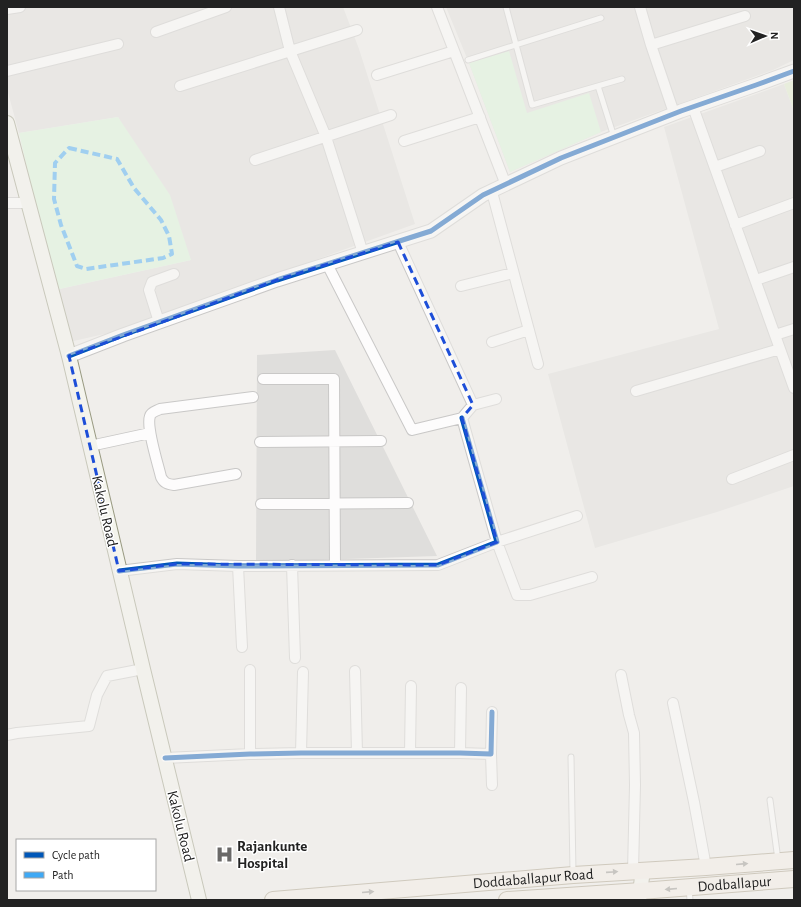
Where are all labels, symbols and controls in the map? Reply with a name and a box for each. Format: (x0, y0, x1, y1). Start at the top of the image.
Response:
north arrow (745, 16, 785, 56)
text: N (769, 32, 780, 40)
street label: Kakolu Road (89, 474, 120, 548)
street label: Kakolu Road (164, 789, 197, 863)
legend (16, 839, 156, 891)
place label: Rajankunte Hospital (237, 839, 307, 871)
hospital icon: Rajankunte Hospital (214, 845, 234, 865)
text: Cycle path (52, 849, 100, 862)
one-way arrow (736, 860, 748, 867)
street label: Doddaballapur Road (472, 867, 594, 891)
text: Path (52, 869, 74, 881)
one-way arrow (606, 869, 618, 876)
street label: Dodballapur (697, 874, 772, 895)
one-way arrow (665, 885, 677, 892)
one-way arrow (362, 889, 374, 895)

